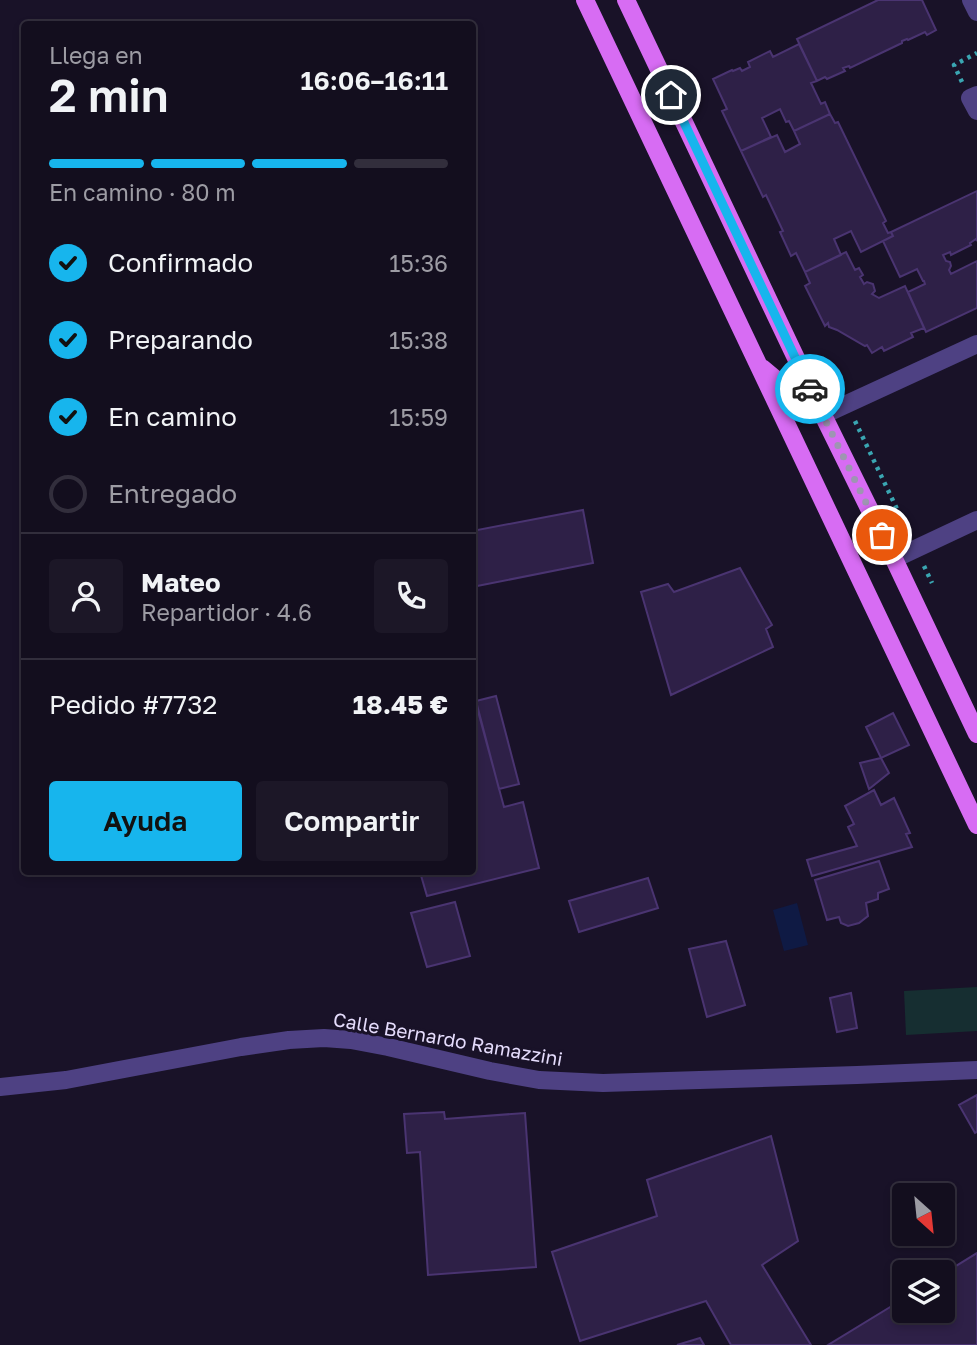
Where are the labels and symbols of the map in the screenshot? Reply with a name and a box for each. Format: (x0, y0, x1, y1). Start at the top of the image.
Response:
pin (641, 65, 701, 125)
courier (775, 354, 845, 424)
pin (852, 505, 912, 565)
street label: Calle Bernardo Ramazzini (332, 1007, 565, 1070)
north arrow (892, 1183, 956, 1246)

